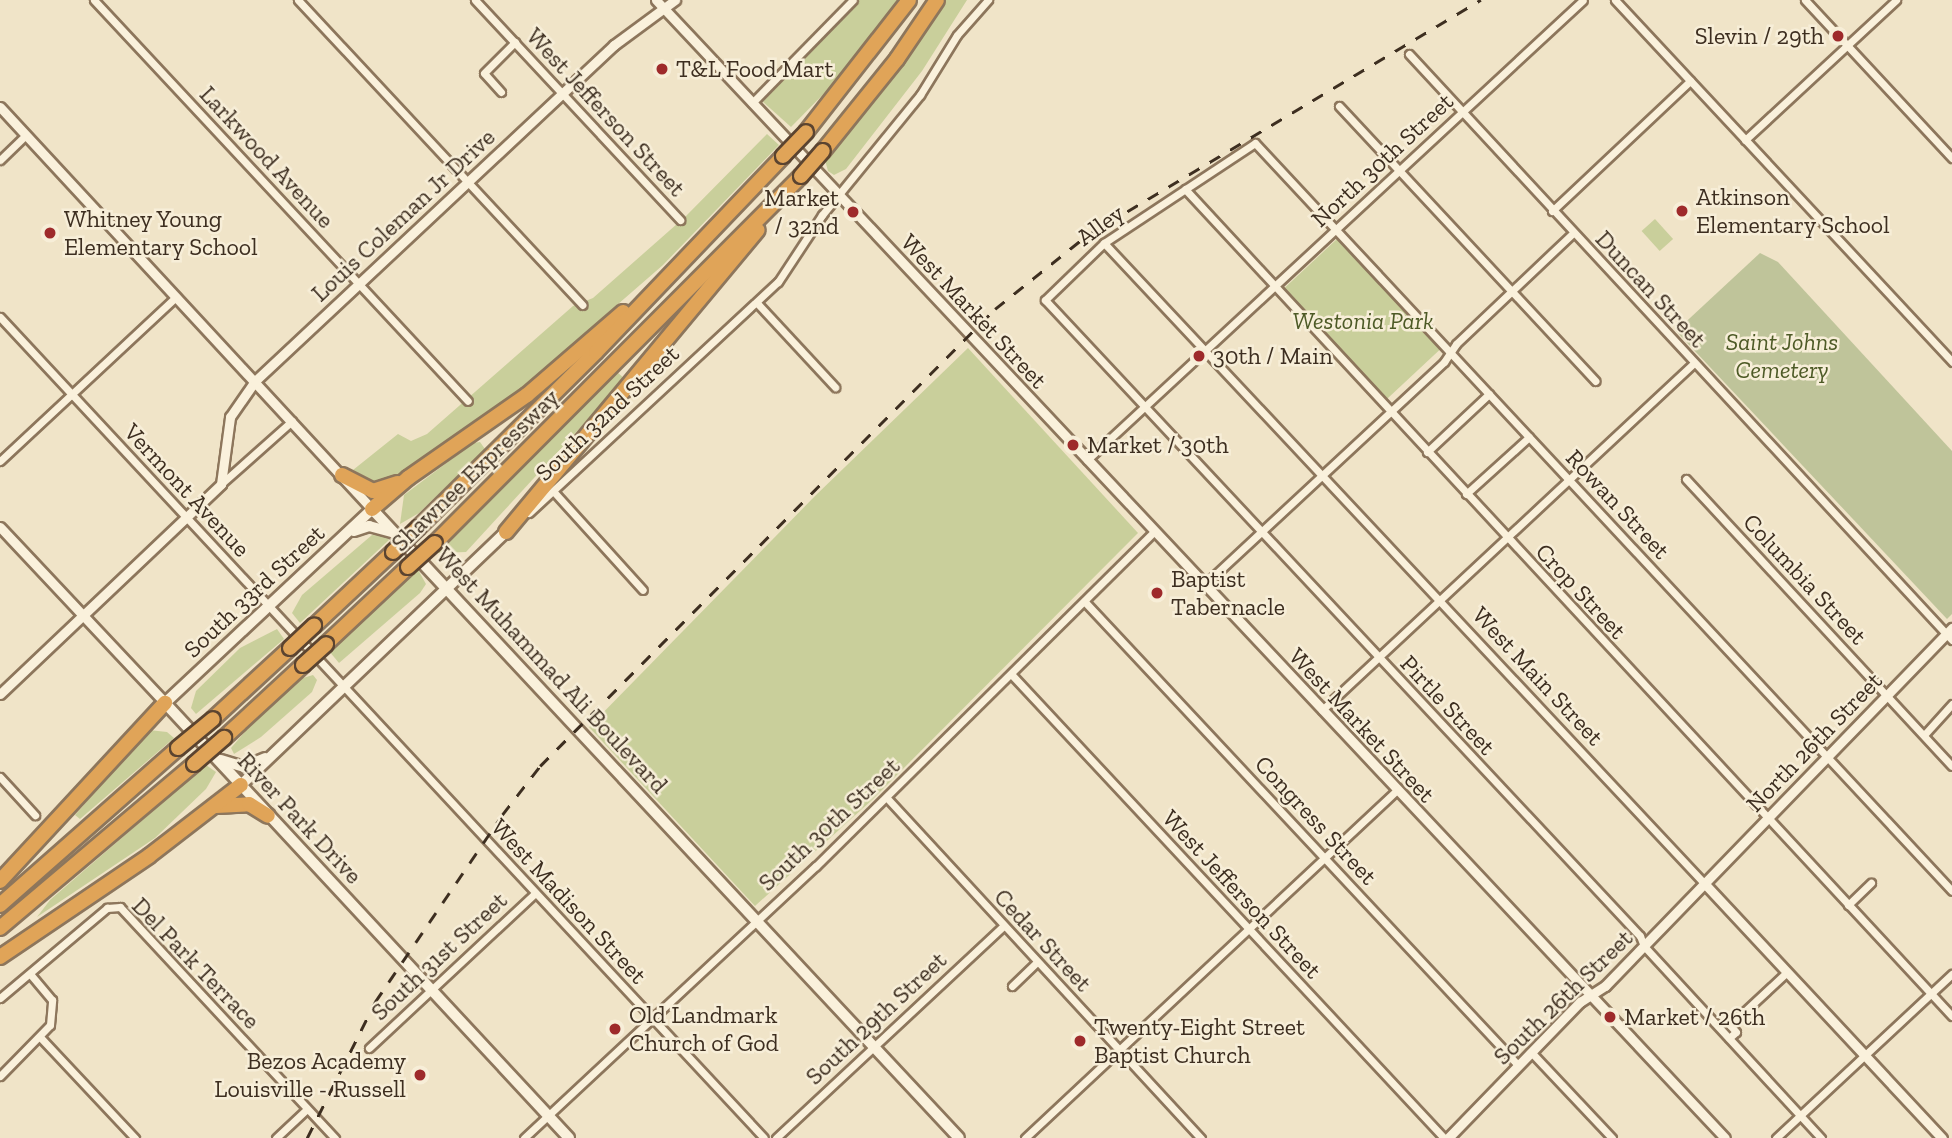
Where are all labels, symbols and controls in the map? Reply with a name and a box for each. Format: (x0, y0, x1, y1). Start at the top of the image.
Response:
street label: West Jefferson Street (520, 22, 692, 202)
place label: Slevin / 29th (1695, 22, 1824, 50)
marker: Slevin / 29th (1830, 28, 1846, 44)
place label: T&L Food Mart (676, 55, 834, 83)
marker: T&L Food Mart (654, 61, 670, 77)
street label: Larkwood Avenue (194, 80, 340, 234)
street label: North 30th Street (1305, 87, 1459, 233)
street label: Louis Coleman Jr Drive (305, 122, 501, 308)
place label: Atkinson Elementary School (1696, 183, 1890, 239)
place label: Market / 32nd (764, 184, 839, 240)
street label: Alley (1071, 198, 1129, 252)
marker: Atkinson Elementary School (1674, 203, 1690, 219)
marker: Market / 32nd (845, 204, 861, 220)
place label: Whitney Young Elementary School (64, 205, 258, 261)
marker: Whitney Young Elementary School (42, 225, 58, 241)
street label: Duncan Street (1590, 225, 1712, 353)
street label: West Market Street (895, 228, 1053, 394)
park label: Westonia Park (1292, 307, 1434, 335)
park label: Saint Johns Cemetery (1725, 328, 1839, 384)
street label: South 32nd Street (529, 339, 685, 487)
place label: 30th / Main (1213, 342, 1333, 370)
marker: 30th / Main (1191, 348, 1207, 364)
street label: Shawnee Expressway (385, 383, 565, 557)
street label: Vermont Avenue (118, 417, 256, 563)
place label: Market / 30th (1087, 431, 1229, 459)
marker: Market / 30th (1065, 437, 1081, 453)
street label: Rowan Street (1560, 443, 1676, 565)
street label: Columbia Street (1737, 508, 1873, 650)
street label: South 33rd Street (178, 518, 330, 664)
street label: Crop Street (1530, 537, 1632, 645)
street label: West Muhammad Ali Boulevard (430, 541, 674, 799)
place label: Baptist Tabernacle (1171, 565, 1285, 621)
marker: Baptist Tabernacle (1149, 585, 1165, 601)
street label: West Main Street (1466, 601, 1610, 751)
street label: West Market Street (1283, 642, 1441, 808)
street label: Pirtle Street (1395, 649, 1501, 761)
street label: North 26th Street (1740, 666, 1888, 818)
street label: River Park Drive (232, 746, 368, 890)
street label: Congress Street (1249, 750, 1383, 890)
street label: South 30th Street (752, 751, 906, 897)
street label: West Jefferson Street (1156, 804, 1328, 984)
street label: West Madison Street (485, 813, 653, 989)
street label: Cedar Street (988, 883, 1098, 997)
street label: South 31st Street (365, 886, 513, 1026)
street label: Del Park Terrace (126, 891, 266, 1035)
street label: South 26th Street (1487, 923, 1639, 1071)
street label: South 29th Street (799, 945, 953, 1091)
place label: Old Landmark Church of God (629, 1001, 779, 1057)
place label: Market / 26th (1624, 1003, 1765, 1031)
marker: Market / 26th (1602, 1009, 1618, 1025)
place label: Twenty-Eight Street Baptist Church (1094, 1013, 1305, 1069)
marker: Old Landmark Church of God (607, 1021, 623, 1037)
marker: Twenty-Eight Street Baptist Church (1072, 1033, 1088, 1049)
place label: Bezos Academy Louisville - Russell (214, 1047, 406, 1103)
marker: Bezos Academy Louisville - Russell (412, 1067, 428, 1083)

